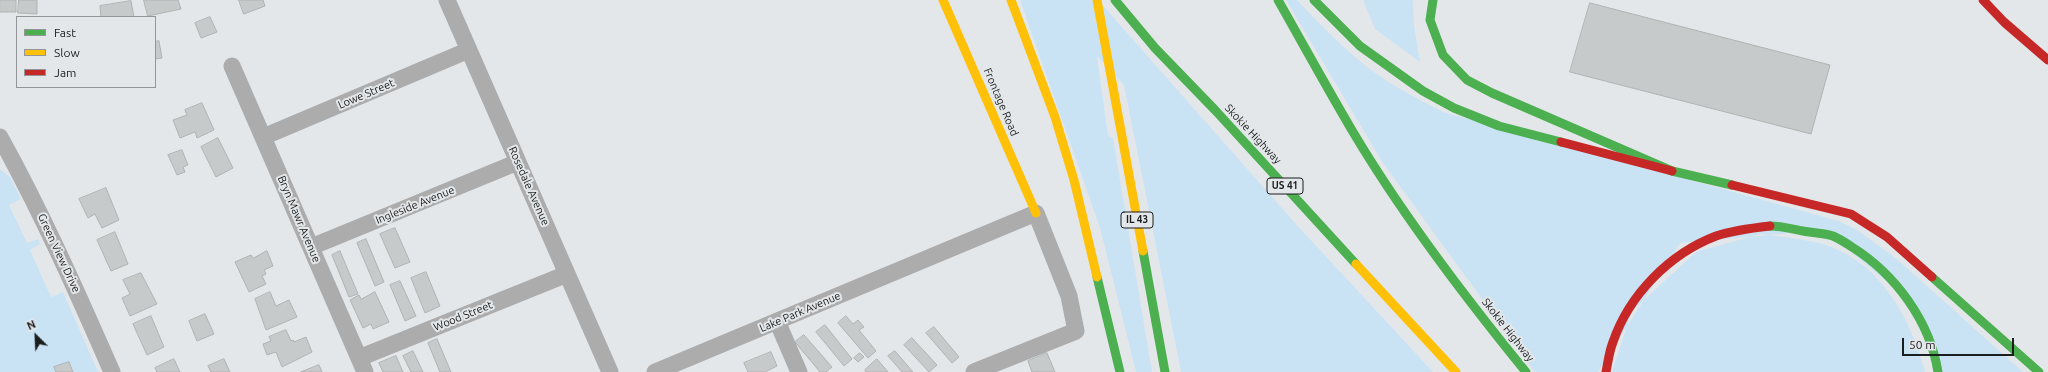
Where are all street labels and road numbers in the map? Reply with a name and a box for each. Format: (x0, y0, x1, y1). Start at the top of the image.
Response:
street label: Frontage Road (981, 66, 1021, 138)
street label: Lowe Street (336, 76, 396, 112)
street label: Skokie Highway (1222, 101, 1284, 167)
street label: Rosedale Avenue (506, 145, 552, 227)
street label: Bryn Mawr Avenue (275, 174, 323, 264)
road number: US 41 (1267, 178, 1303, 194)
street label: Ingleside Avenue (374, 183, 456, 227)
street label: Green View Drive (35, 211, 83, 295)
road number: IL 43 (1121, 212, 1153, 228)
street label: Lake Park Avenue (758, 289, 842, 335)
street label: Skokie Highway (1479, 296, 1537, 364)
street label: Wood Street (432, 298, 494, 334)

